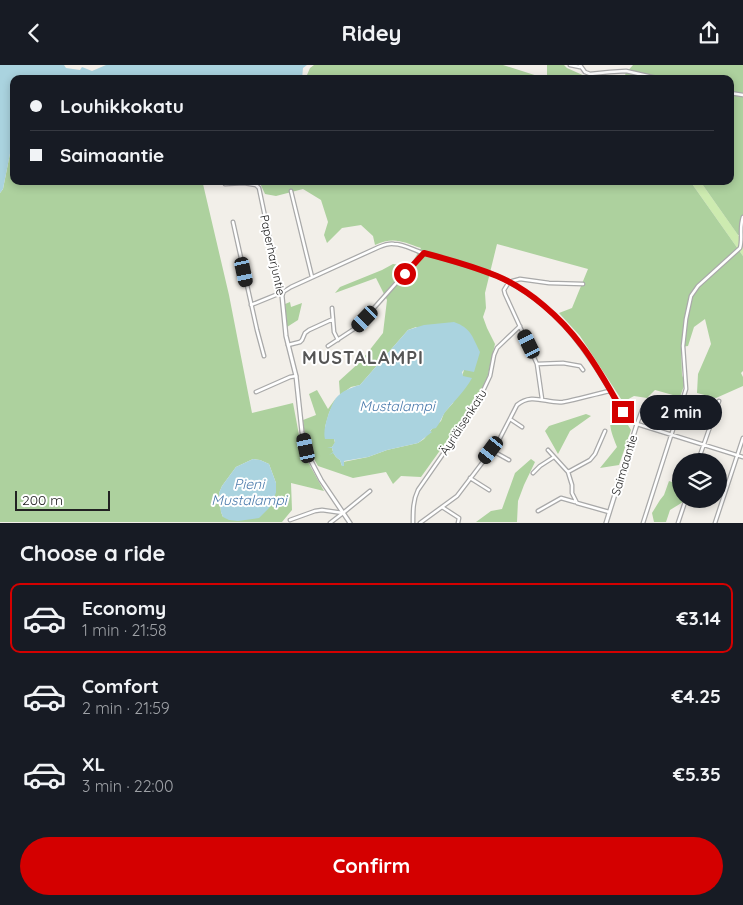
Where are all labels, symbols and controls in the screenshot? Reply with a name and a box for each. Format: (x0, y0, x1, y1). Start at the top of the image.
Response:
icon: back (20, 19, 48, 47)
text: Ridey (342, 19, 401, 47)
icon: share (695, 19, 723, 47)
text: Louhikkokatu (60, 94, 184, 118)
text: Saimaantie (60, 143, 164, 167)
street label: Paperharjuntie (257, 213, 289, 297)
car (233, 256, 254, 288)
route start (394, 263, 416, 285)
car (349, 303, 380, 335)
car (515, 327, 542, 361)
district label: MUSTALAMPI (302, 346, 424, 369)
street label: Äyriäisenkatu (436, 386, 490, 458)
callout: 2 min (640, 395, 723, 429)
water label: Mustalampi (359, 397, 437, 415)
route end (612, 401, 634, 423)
text: 2 min (660, 402, 702, 422)
car (295, 432, 316, 464)
street label: Saimaantie (608, 433, 640, 497)
car (475, 434, 506, 466)
map controls (672, 453, 727, 508)
button: layers (672, 453, 727, 508)
water label: Pieni Mustalampi (211, 475, 289, 509)
scale bar (15, 487, 110, 511)
text: 200 m (22, 491, 63, 509)
text: Choose a ride (20, 539, 165, 567)
icon: car (22, 596, 67, 641)
text: Economy (82, 596, 166, 620)
text: €3.14 (677, 606, 721, 630)
text: 1 min · 21:58 (82, 620, 167, 640)
icon: car (22, 674, 67, 719)
text: Comfort (82, 674, 159, 698)
text: €4.25 (671, 684, 721, 708)
text: 2 min · 21:59 (82, 698, 170, 718)
icon: car (22, 752, 67, 797)
text: XL (82, 752, 105, 776)
text: €5.35 (673, 762, 721, 786)
text: 3 min · 22:00 (82, 776, 174, 796)
button: Confirm (20, 837, 723, 895)

